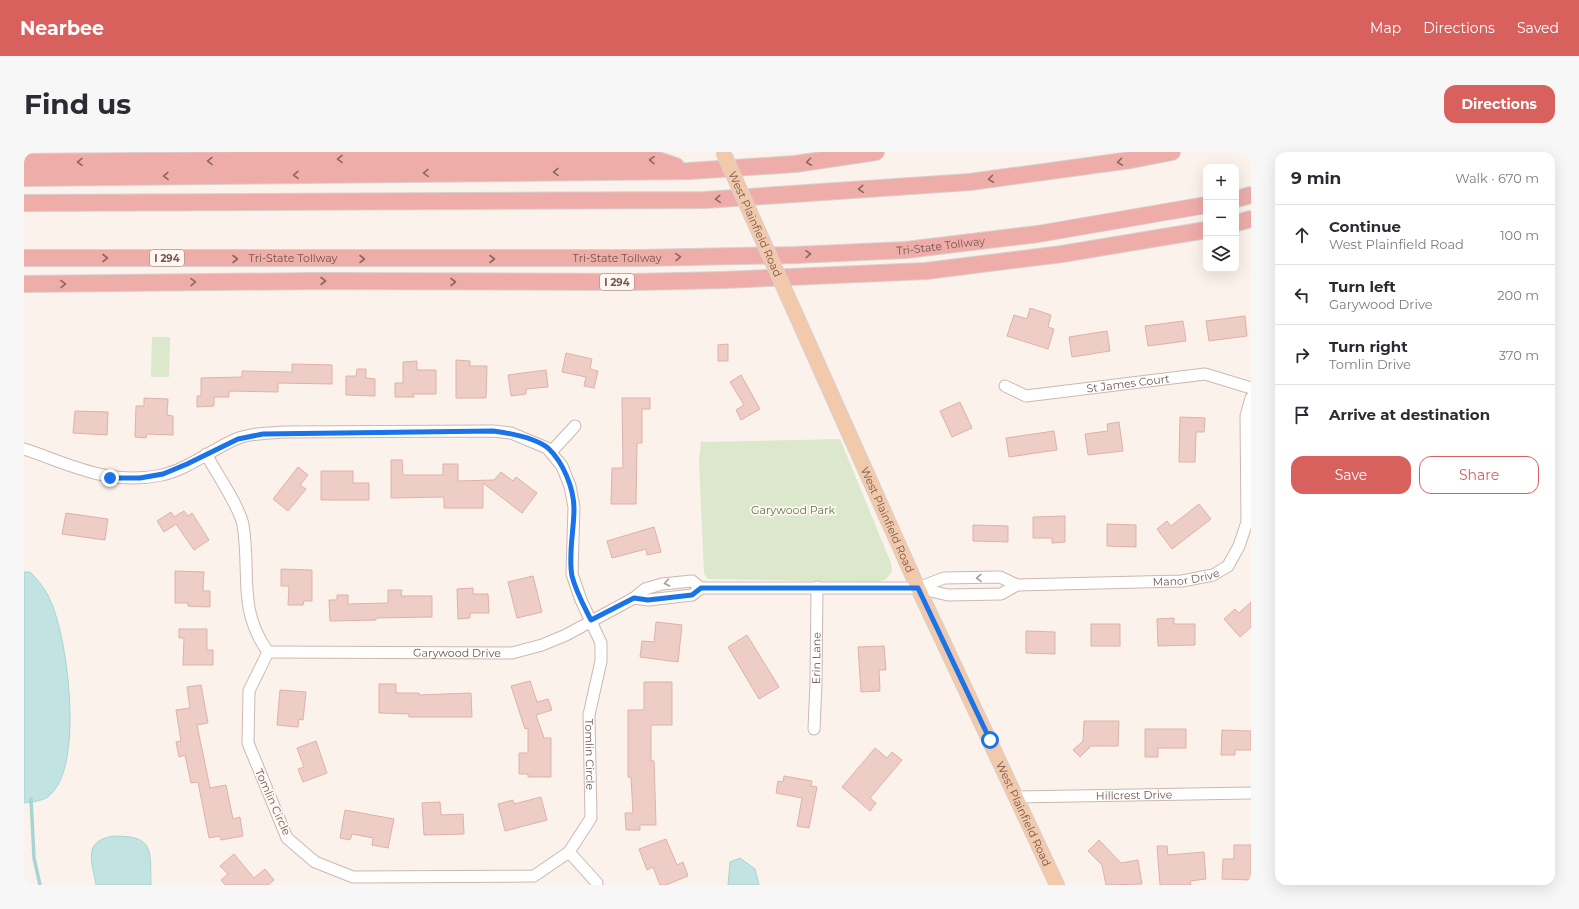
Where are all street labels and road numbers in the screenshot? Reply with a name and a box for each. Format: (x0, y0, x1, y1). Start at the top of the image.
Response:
street label: West Plainfield Road (726, 169, 785, 279)
street label: Tri-State Tollway (896, 233, 986, 257)
road number: I 294 (150, 250, 184, 266)
street label: Tri-State Tollway (248, 251, 338, 265)
street label: Tri-State Tollway (572, 251, 662, 265)
road number: I 294 (600, 274, 634, 290)
street label: St James Court (1086, 371, 1171, 396)
street label: West Plainfield Road (858, 465, 917, 575)
street label: Manor Drive (1152, 565, 1222, 589)
street label: Erin Lane (809, 632, 824, 684)
street label: Garywood Drive (413, 646, 501, 660)
street label: Tomlin Circle (582, 719, 597, 791)
street label: West Plainfield Road (993, 759, 1054, 868)
street label: Tomlin Circle (252, 767, 294, 838)
street label: Hillcrest Drive (1096, 787, 1173, 803)

